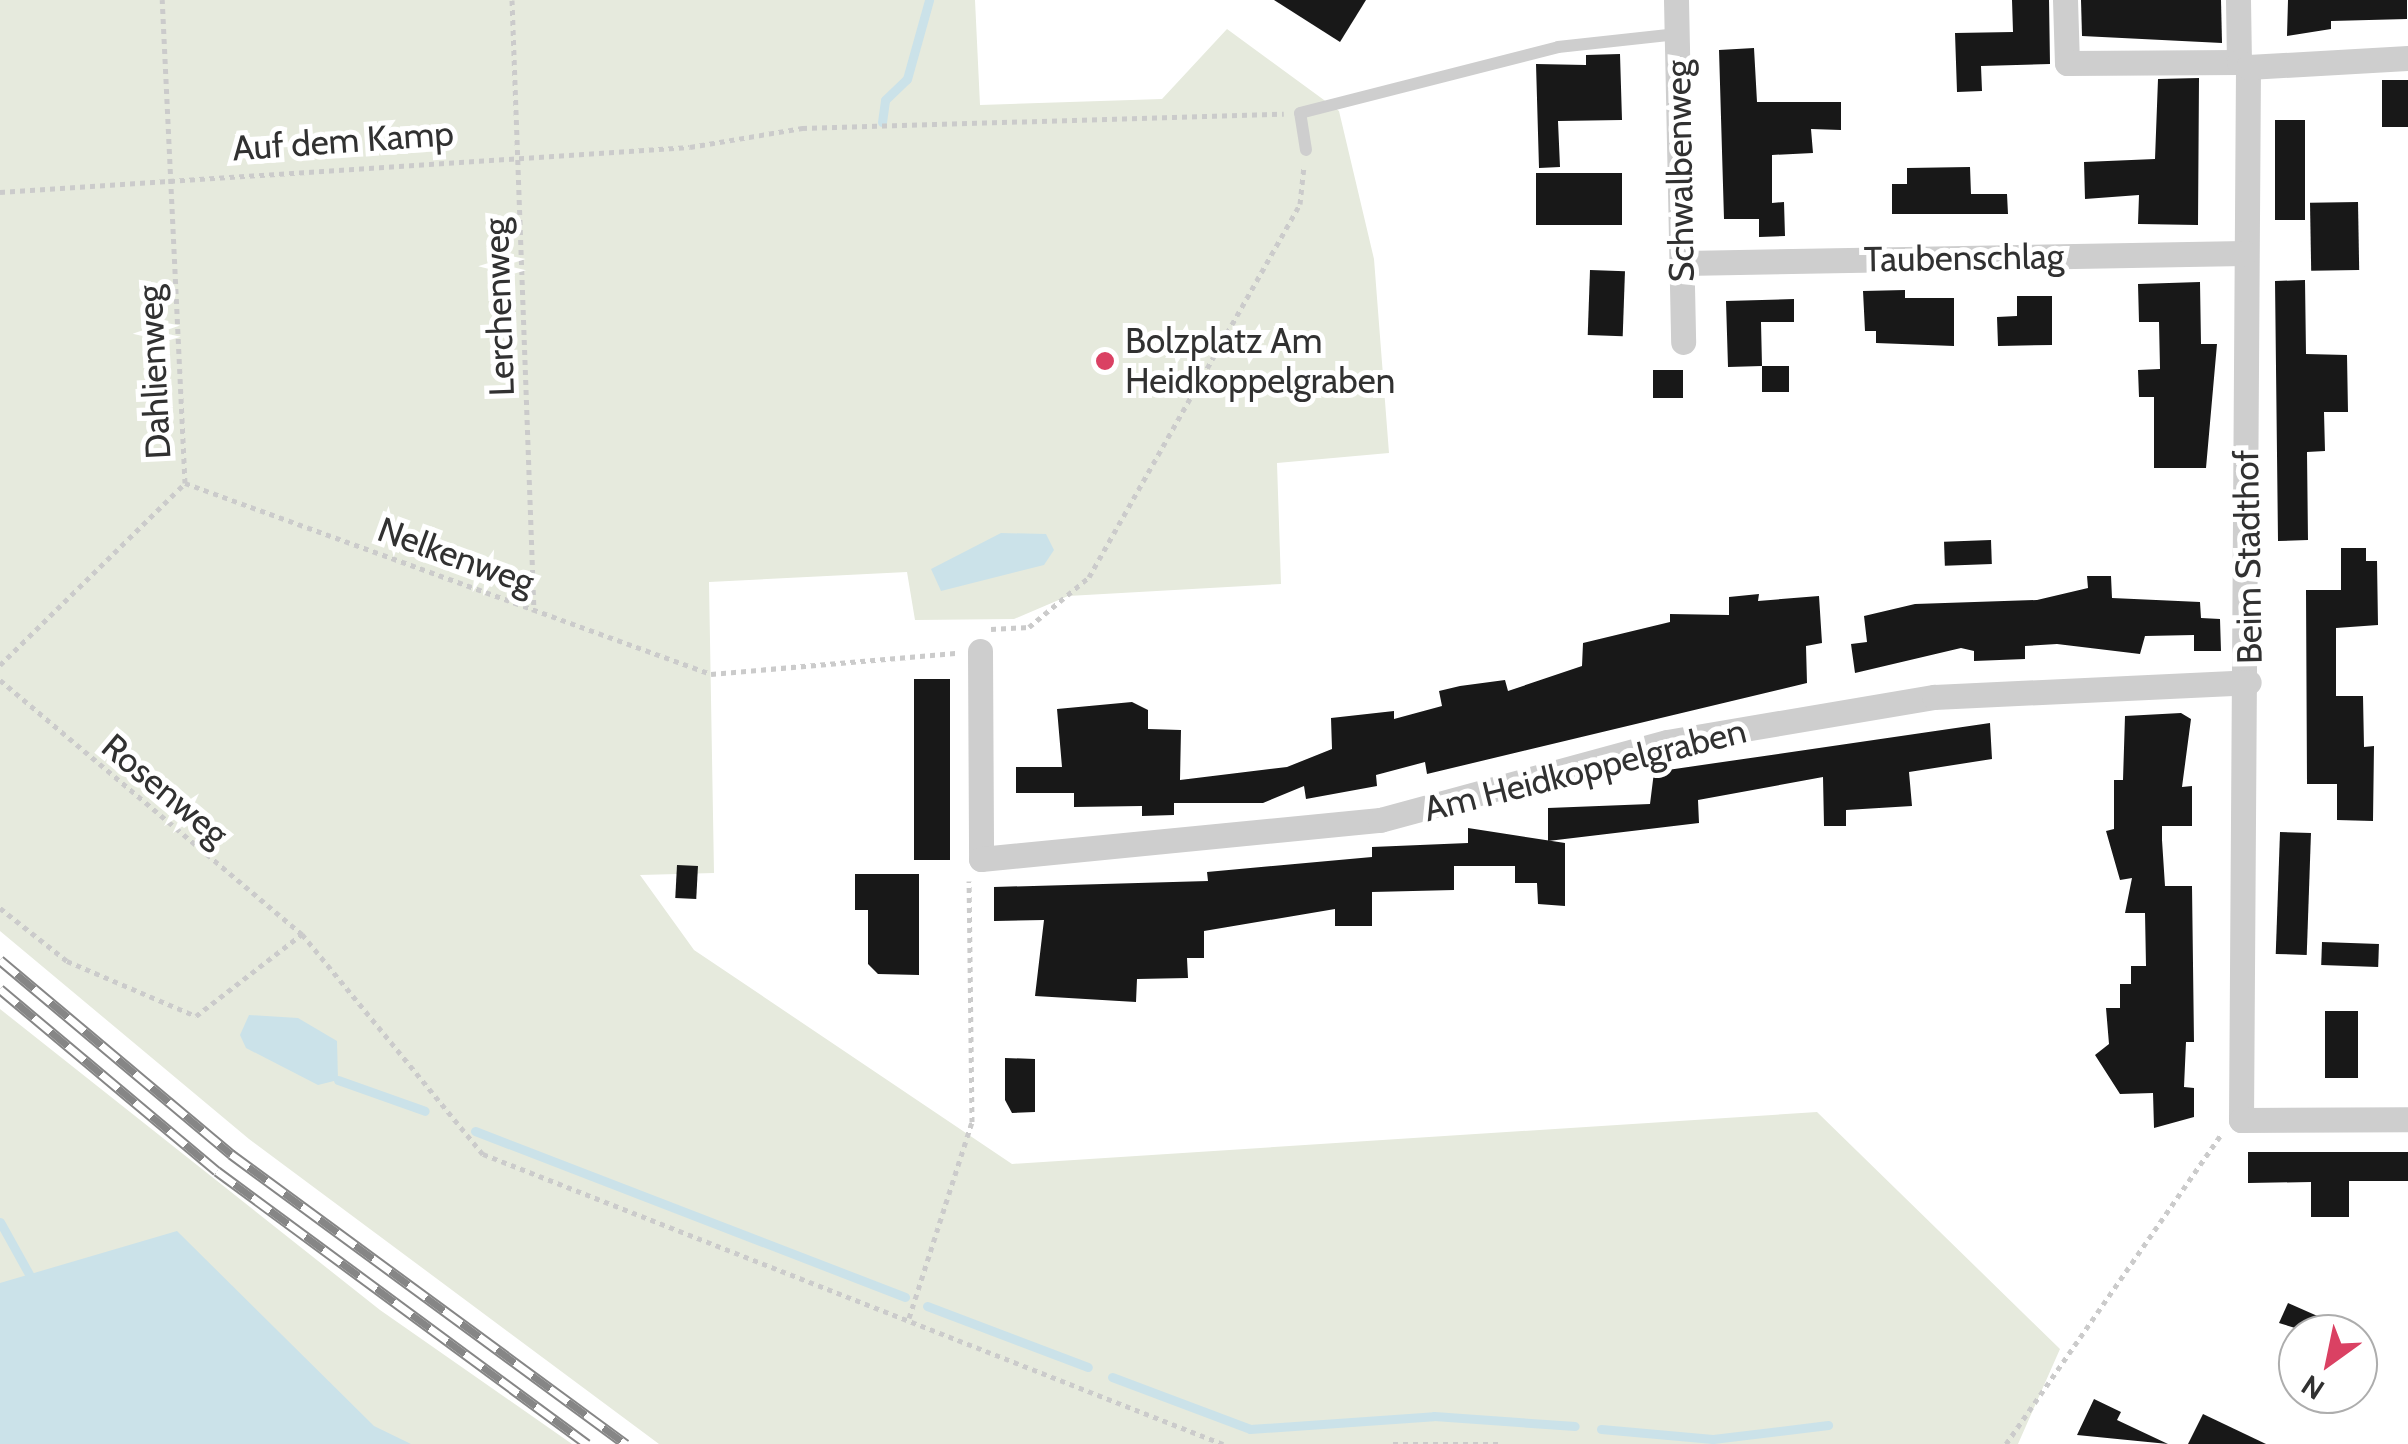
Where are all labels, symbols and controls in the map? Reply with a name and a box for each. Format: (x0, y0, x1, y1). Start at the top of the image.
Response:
street label: Schwalbenweg (1657, 59, 1703, 283)
street label: Auf dem Kamp (231, 112, 455, 170)
street label: Lerchenweg (475, 217, 523, 397)
street label: Taubenschlag (1863, 235, 2065, 281)
street label: Dahlienweg (128, 284, 180, 460)
place label: Bolzplatz Am Heidkoppelgraben (1125, 320, 1395, 402)
marker: Bolzplatz Am Heidkoppelgraben (1094, 350, 1116, 372)
street label: Beim Stadthof (2225, 450, 2271, 664)
street label: Nelkenweg (372, 508, 540, 604)
street label: Am Heidkoppelgraben (1420, 710, 1750, 830)
street label: Rosenweg (93, 725, 237, 855)
north arrow (2278, 1314, 2378, 1414)
text: N (2295, 1368, 2330, 1407)

